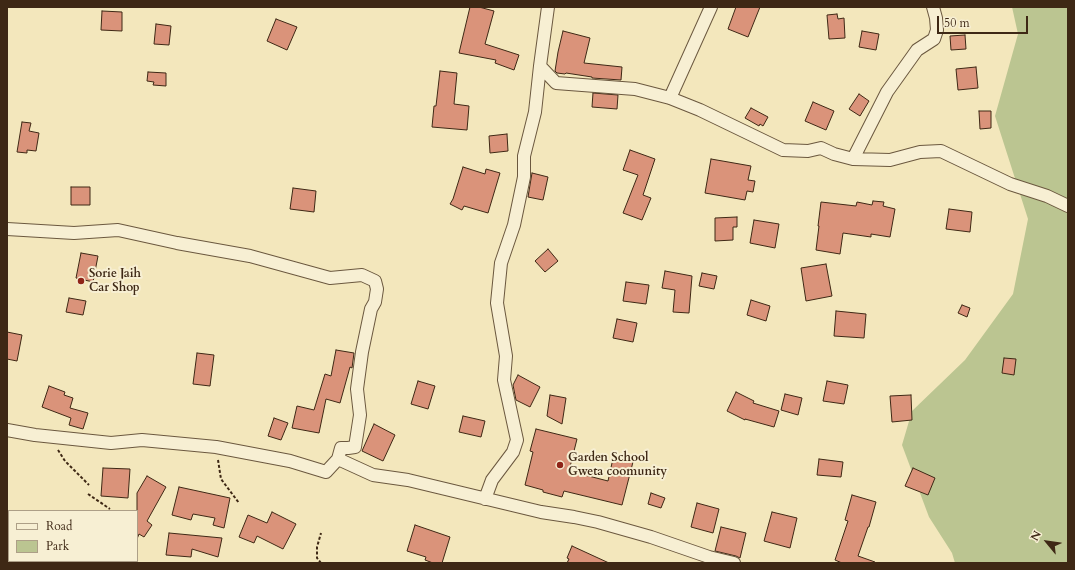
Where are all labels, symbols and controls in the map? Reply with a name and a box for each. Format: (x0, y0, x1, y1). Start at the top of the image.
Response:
scale bar (939, 8, 1030, 34)
text: 50 m (944, 15, 970, 31)
place label: Sorie Jaih Car Shop (89, 267, 141, 295)
marker: Sorie Jaih Car Shop (76, 276, 86, 286)
place label: Garden School Gweta coomunity (568, 451, 667, 479)
marker: Garden School Gweta coomunity (555, 460, 565, 470)
legend (8, 510, 138, 562)
text: Road (46, 518, 72, 534)
north arrow (1027, 522, 1067, 562)
text: N (1027, 528, 1045, 544)
text: Park (46, 538, 69, 554)

